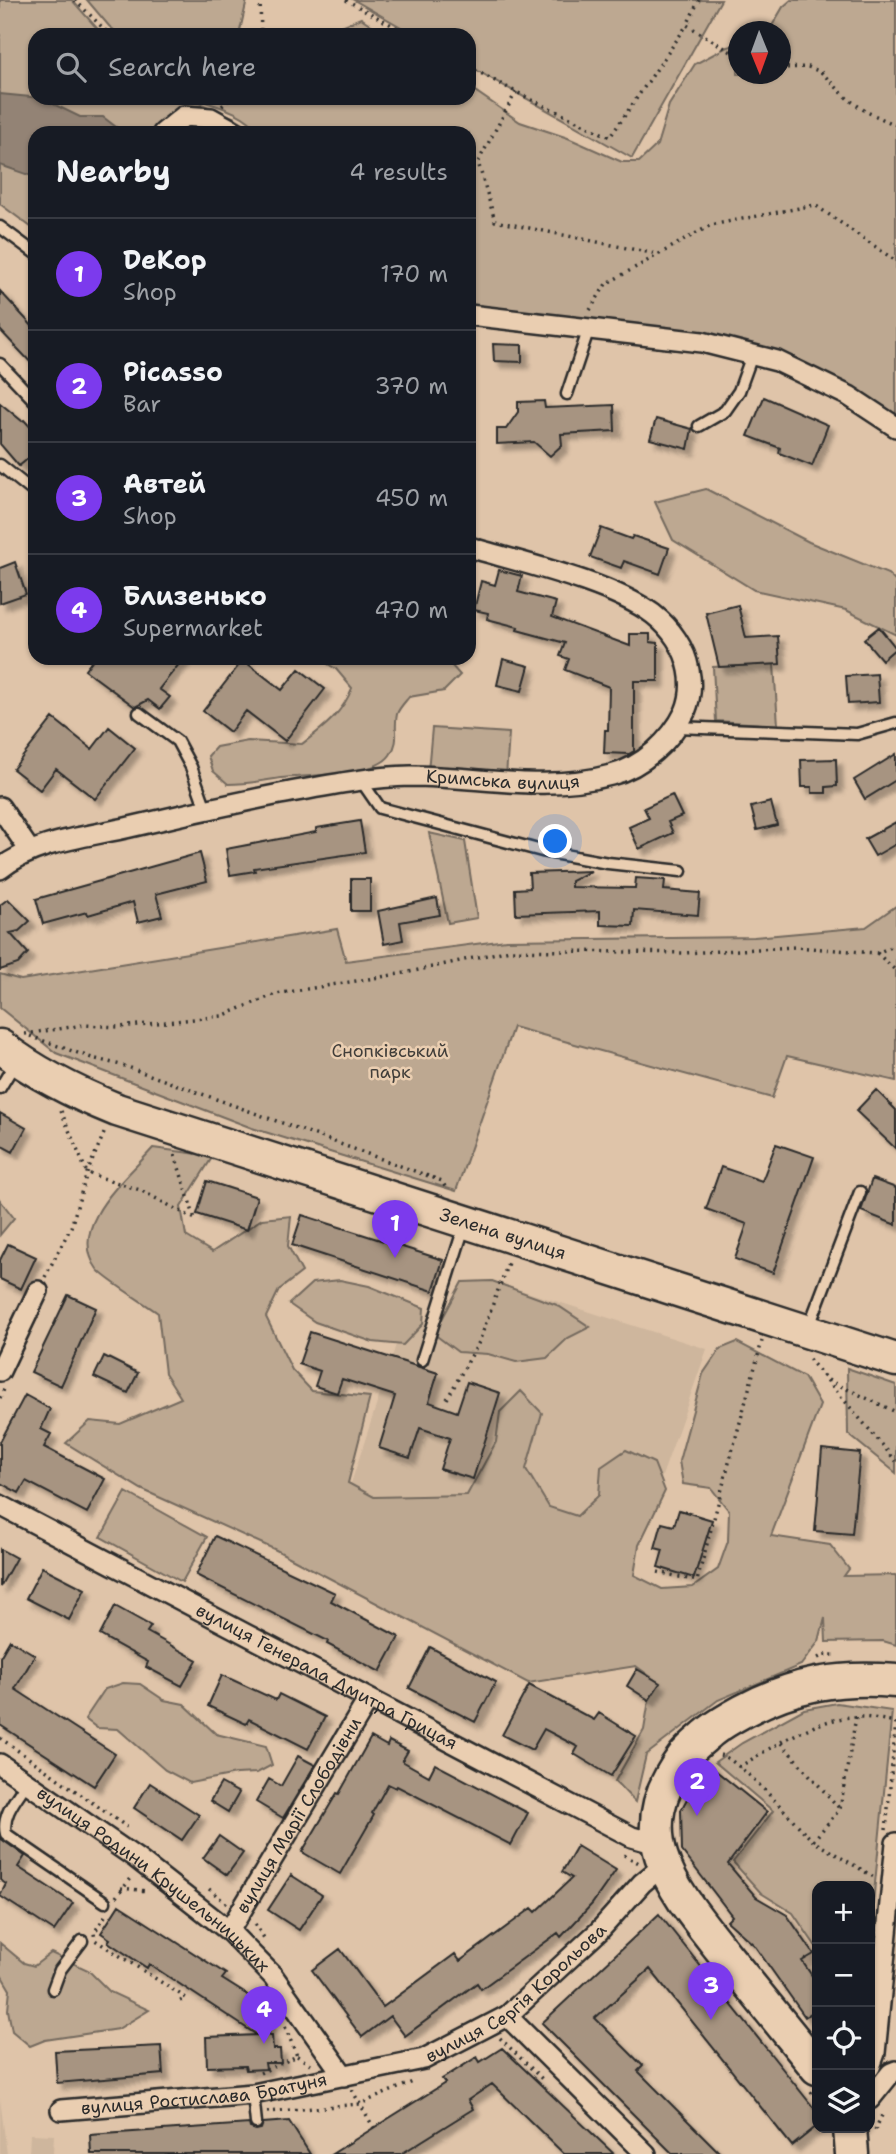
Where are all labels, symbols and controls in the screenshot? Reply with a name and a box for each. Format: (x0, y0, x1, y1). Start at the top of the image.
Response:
north arrow (728, 21, 791, 84)
search box (28, 28, 476, 105)
icon: search (52, 48, 90, 86)
text: Search here (108, 49, 257, 84)
text: Nearby (56, 151, 171, 192)
text: 4 results (349, 157, 448, 187)
text: DeKop (123, 242, 206, 277)
text: 1 (74, 259, 84, 289)
text: 170 m (380, 259, 448, 289)
text: Shop (123, 277, 177, 307)
text: Picasso (123, 354, 223, 389)
text: 2 (71, 371, 87, 401)
text: 370 m (375, 371, 448, 401)
text: Bar (123, 389, 161, 419)
text: Автей (123, 466, 206, 501)
text: 3 (71, 483, 87, 513)
text: 450 m (375, 483, 448, 513)
text: Shop (123, 501, 177, 531)
text: Близенько (123, 578, 267, 613)
text: 4 (71, 595, 87, 625)
text: 470 m (374, 595, 448, 625)
text: Supermarket (123, 613, 263, 643)
street label: Кримська вулиця (426, 764, 581, 795)
your location (538, 824, 572, 858)
park label: Снопківський парк (331, 1039, 449, 1084)
pin: 1 (372, 1200, 418, 1258)
street label: Зелена вулиця (437, 1202, 569, 1265)
street label: вулиця Генерала Дмитра Грицая (192, 1598, 462, 1755)
street label: вулиця Марії Слободівни (230, 1712, 367, 1918)
pin: 2 (674, 1758, 720, 1816)
street label: вулиця Родини Крушельницьких (32, 1781, 275, 1977)
map controls (812, 1881, 875, 2133)
button: + (812, 1881, 875, 1944)
street label: вулиця Сергія Корольова (421, 1919, 612, 2068)
button: − (812, 1944, 875, 2007)
pin: 3 (688, 1962, 734, 2020)
pin: 4 (241, 1986, 287, 2044)
button: locate (812, 2007, 875, 2070)
street label: вулиця Ростислава Братуня (80, 2067, 329, 2120)
button: layers (812, 2070, 875, 2133)

